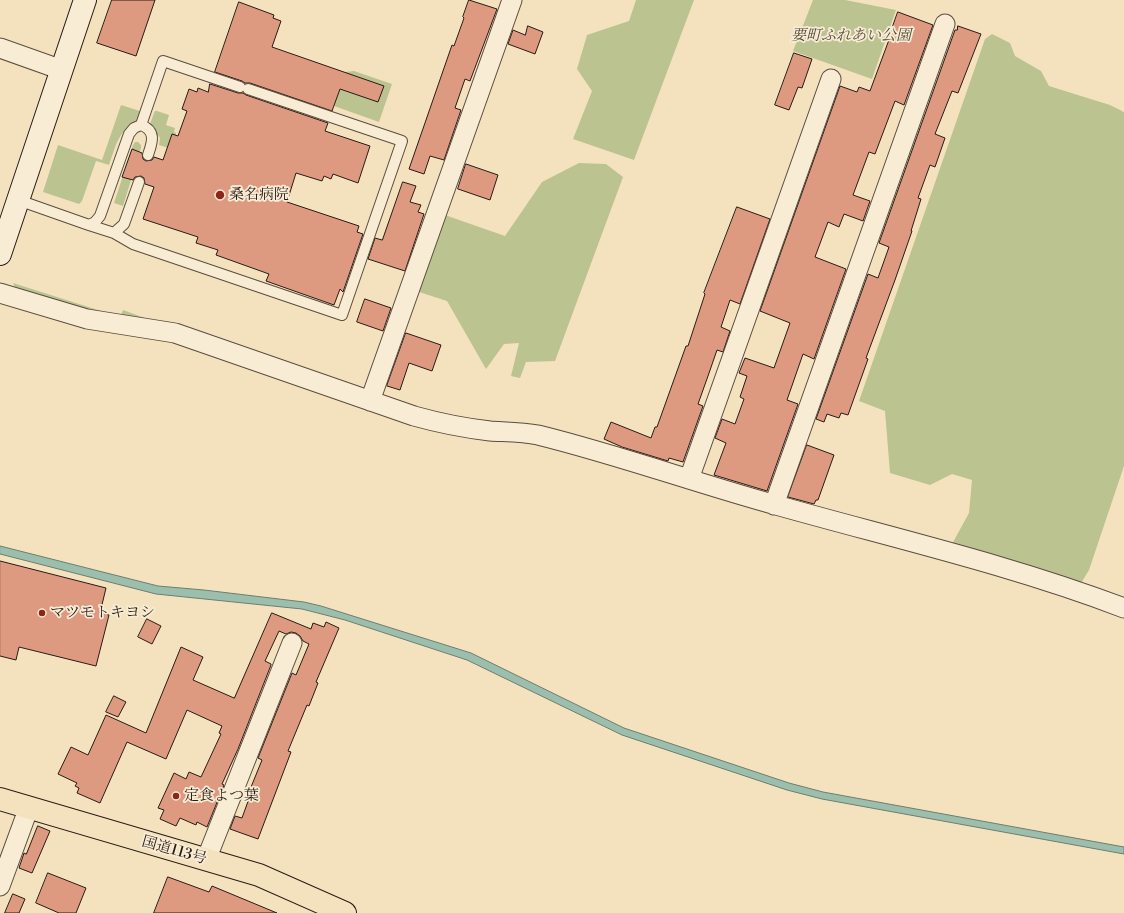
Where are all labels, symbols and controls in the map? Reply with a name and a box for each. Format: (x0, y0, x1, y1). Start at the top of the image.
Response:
park label: 要町ふれあい公園 (791, 27, 911, 45)
place label: 桑名病院 (229, 186, 289, 204)
marker: 桑名病院 (214, 189, 226, 201)
place label: マツモトキヨシ (50, 604, 155, 622)
marker: マツモトキヨシ (37, 608, 47, 618)
place label: 定食よつ葉 (184, 787, 259, 805)
marker: 定食よつ葉 (171, 791, 181, 801)
street label: 国道113号 (139, 833, 209, 869)

